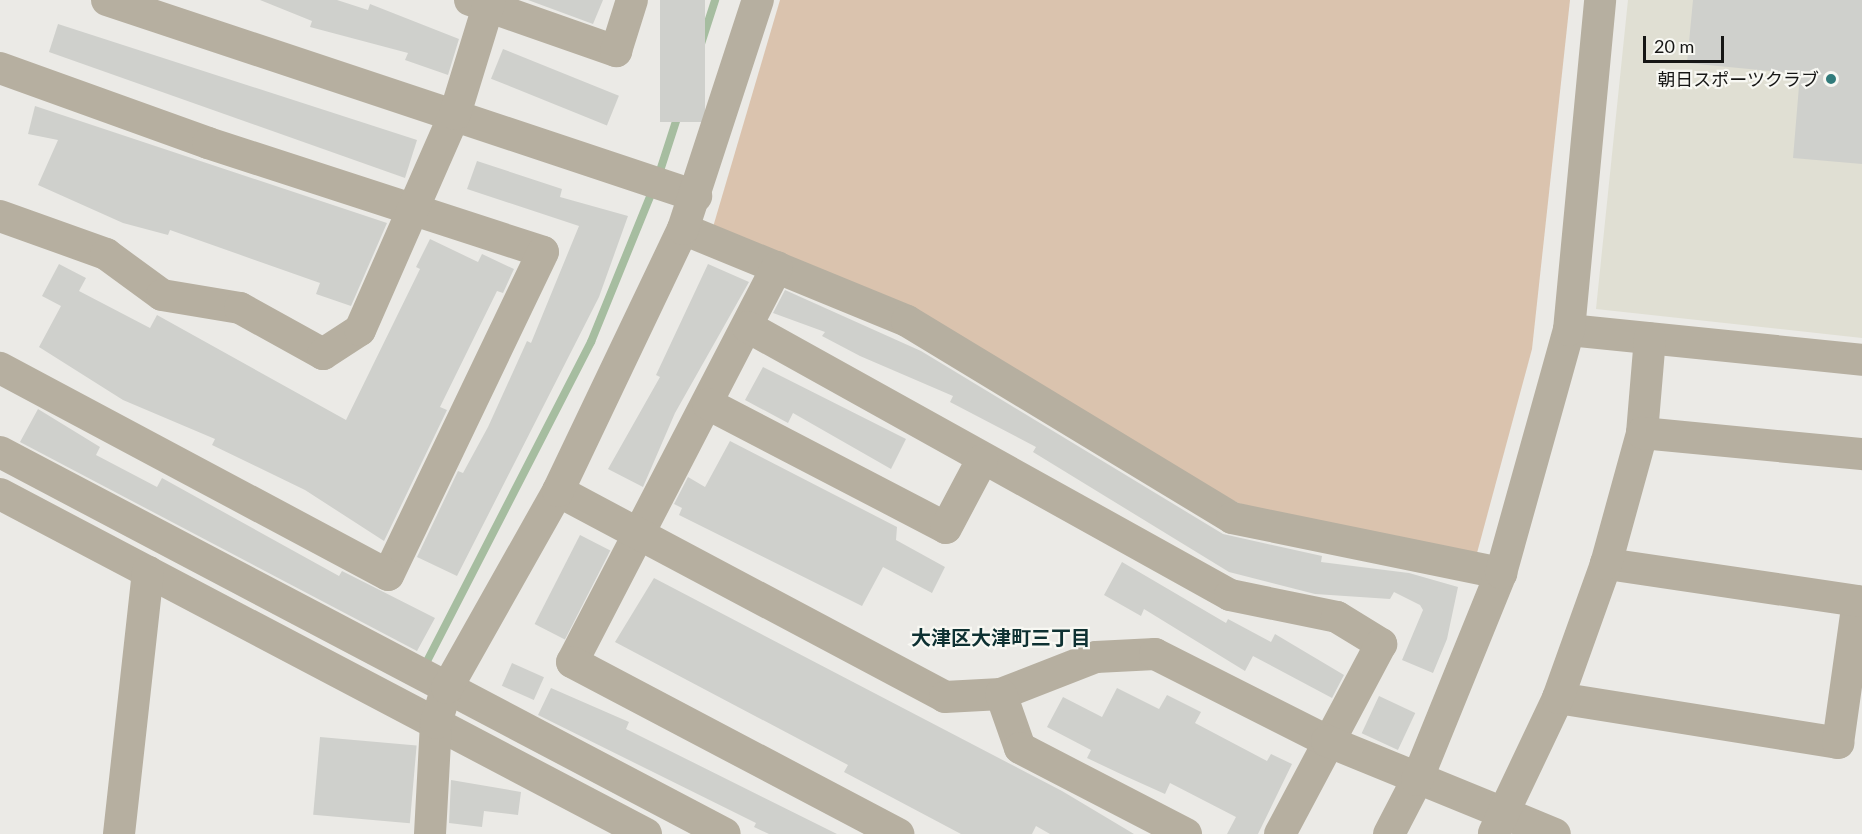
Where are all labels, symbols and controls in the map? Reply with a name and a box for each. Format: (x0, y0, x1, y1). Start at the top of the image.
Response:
scale bar (1646, 24, 1727, 62)
text: 20 m (1654, 35, 1694, 57)
place label: 朝日スポーツクラブ (1657, 68, 1819, 90)
marker: 朝日スポーツクラブ (1824, 72, 1838, 86)
district label: 大津区大津町三丁目 (911, 625, 1091, 649)

